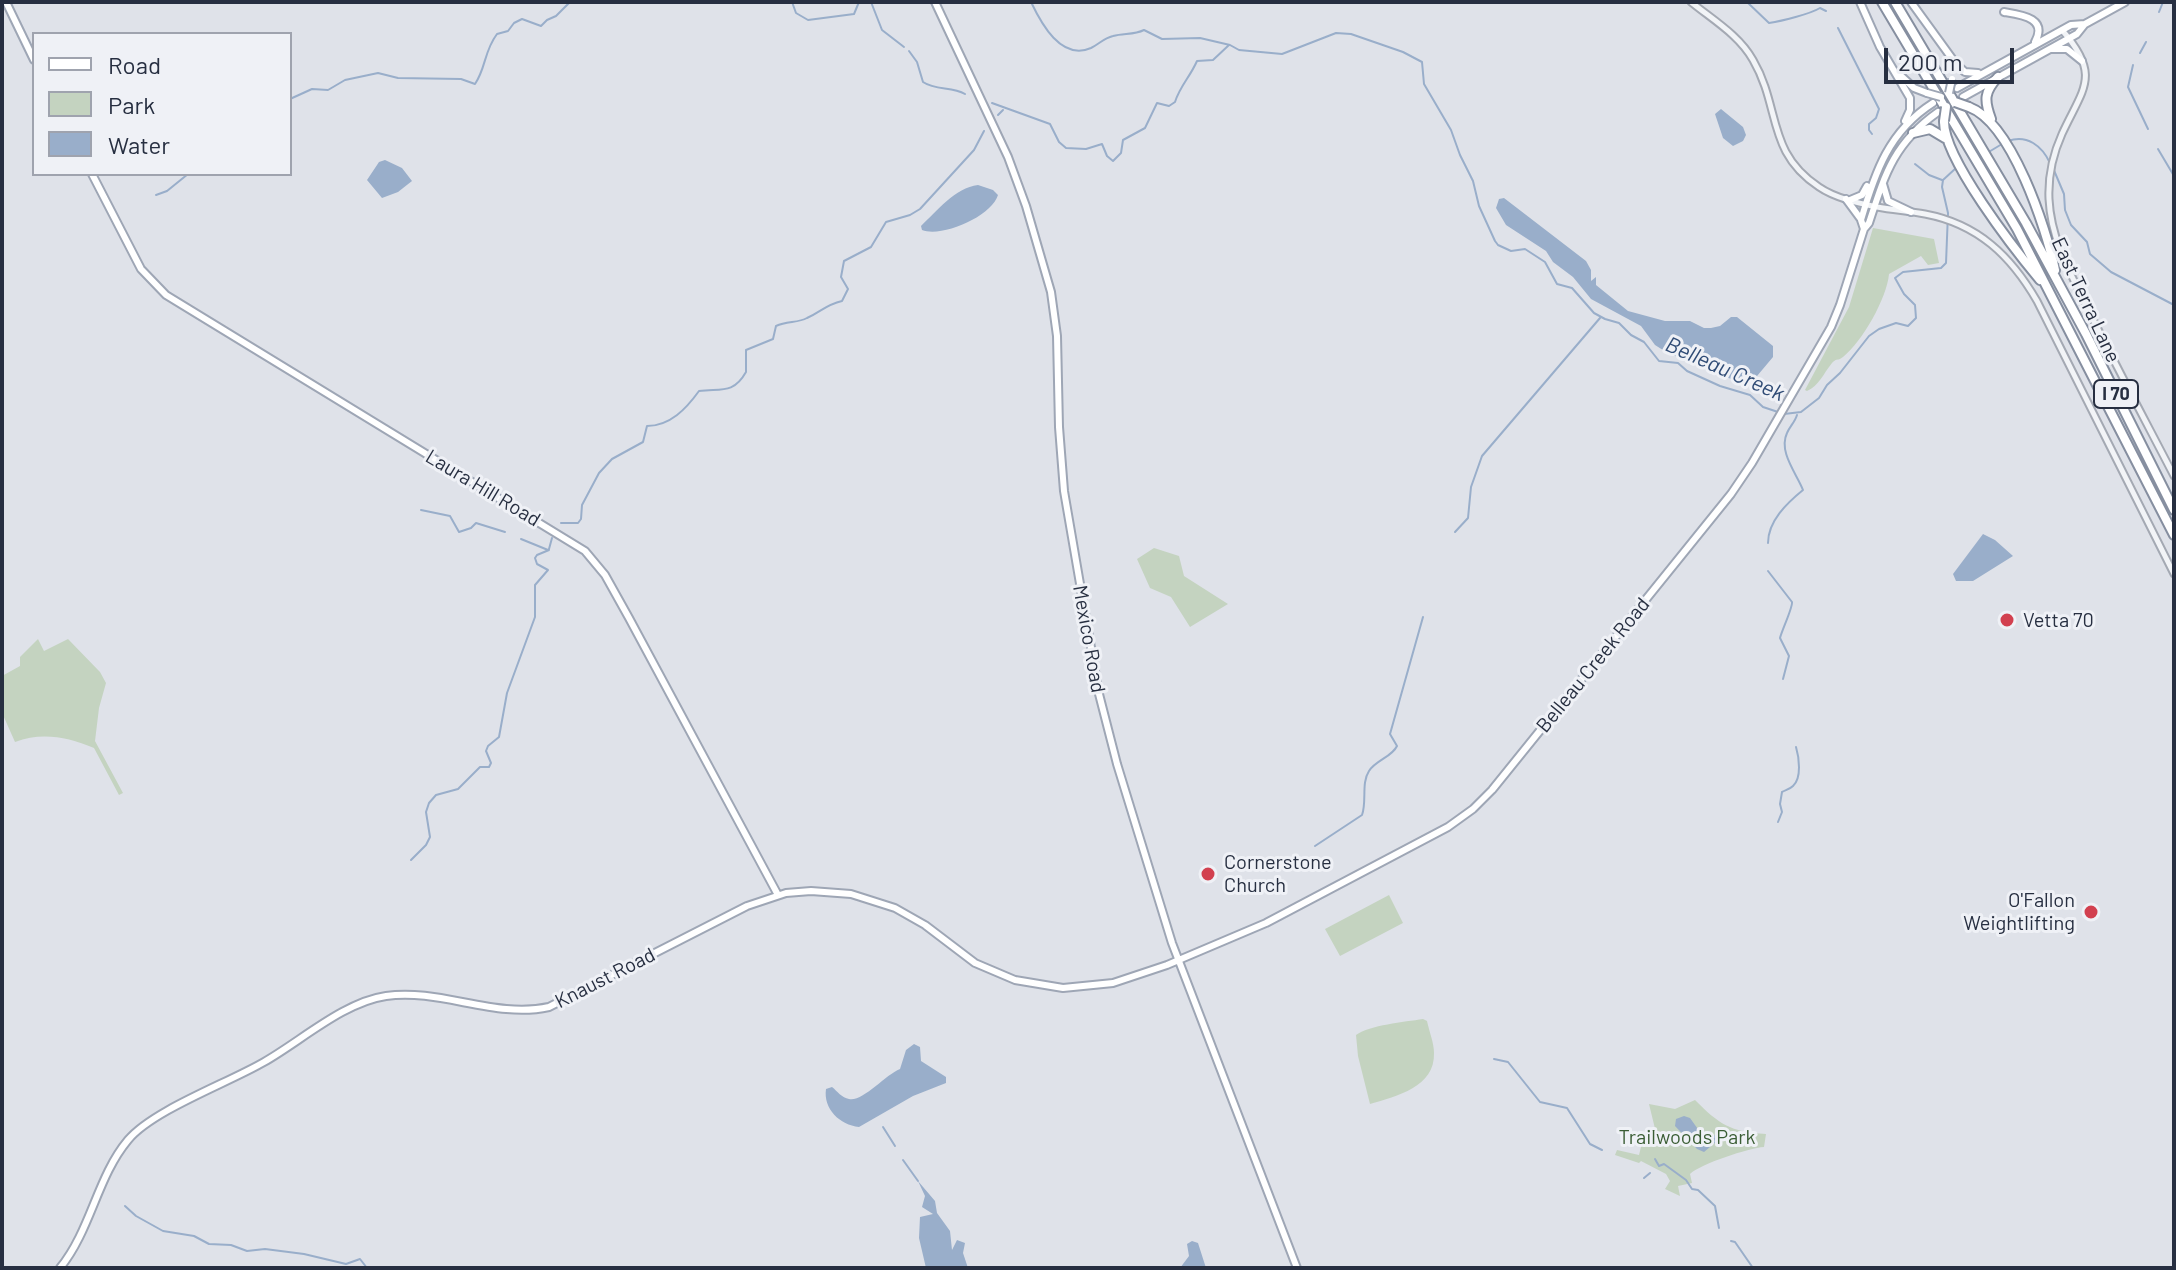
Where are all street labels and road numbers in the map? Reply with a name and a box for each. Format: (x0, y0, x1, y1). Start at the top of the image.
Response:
street label: East Terra Lane (2047, 234, 2125, 366)
road number: I 70 (2094, 380, 2138, 408)
street label: Laura Hill Road (421, 444, 545, 532)
street label: Mexico Road (1068, 583, 1110, 695)
street label: Belleau Creek Road (1531, 593, 1655, 737)
street label: Knaust Road (551, 943, 659, 1013)

